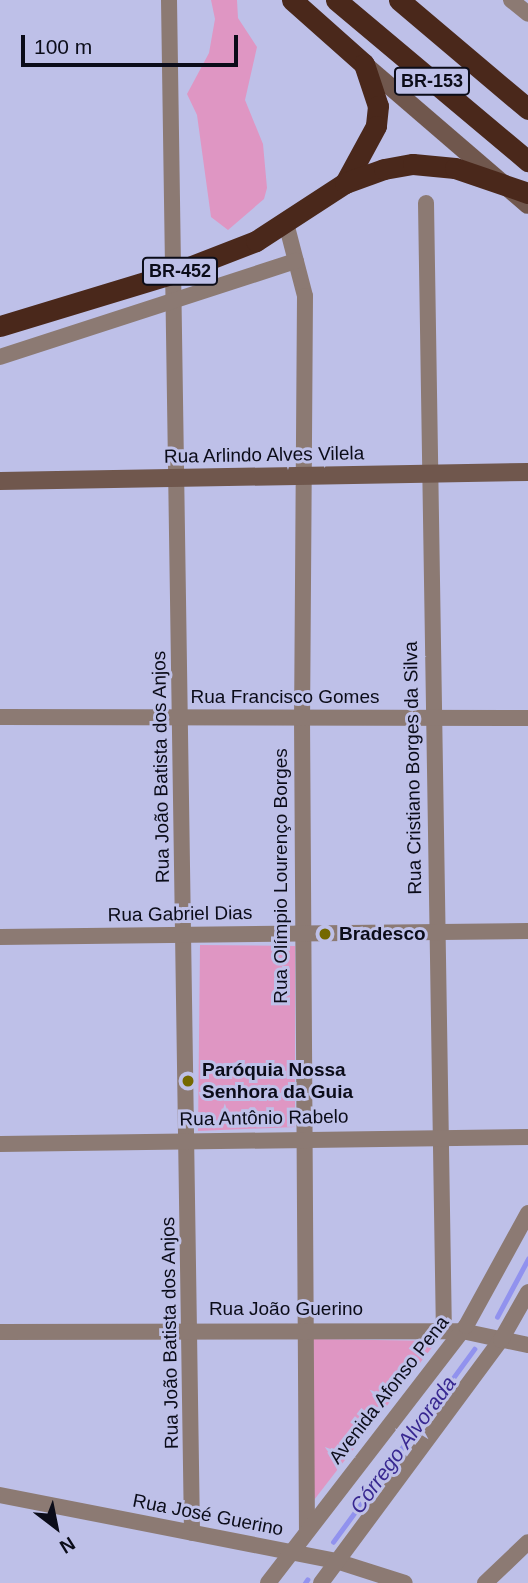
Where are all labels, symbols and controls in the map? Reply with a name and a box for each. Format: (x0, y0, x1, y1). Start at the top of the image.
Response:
scale bar (24, 21, 242, 65)
text: 100 m (34, 35, 92, 58)
road number: BR-153 (394, 66, 471, 96)
road number: BR-452 (142, 256, 218, 286)
street label: Rua Arlindo Alves Vilela (163, 442, 365, 468)
street label: Rua Cristiano Borges da Silva (399, 641, 427, 895)
street label: Rua João Batista dos Anjos (148, 650, 174, 884)
street label: Rua Francisco Gomes (190, 686, 380, 708)
street label: Rua Olímpio Lourenço Borges (270, 748, 292, 1004)
street label: Rua Gabriel Dias (107, 901, 253, 927)
place label: Bradesco (339, 923, 426, 945)
marker: Bradesco (317, 926, 333, 942)
place label: Paróquia Nossa Senhora da Guia (202, 1059, 353, 1103)
marker: Paróquia Nossa Senhora da Guia (180, 1073, 196, 1089)
street label: Rua Antônio Rabelo (179, 1105, 349, 1131)
street label: Rua João Batista dos Anjos (157, 1216, 183, 1450)
street label: Rua João Guerino (209, 1298, 363, 1320)
street label: Avenida Afonso Pena (324, 1311, 454, 1469)
water label: Córrego Alvorada (344, 1371, 462, 1519)
street label: Rua José Guerino (131, 1489, 285, 1541)
north arrow (21, 1492, 91, 1562)
text: N (56, 1533, 79, 1558)

